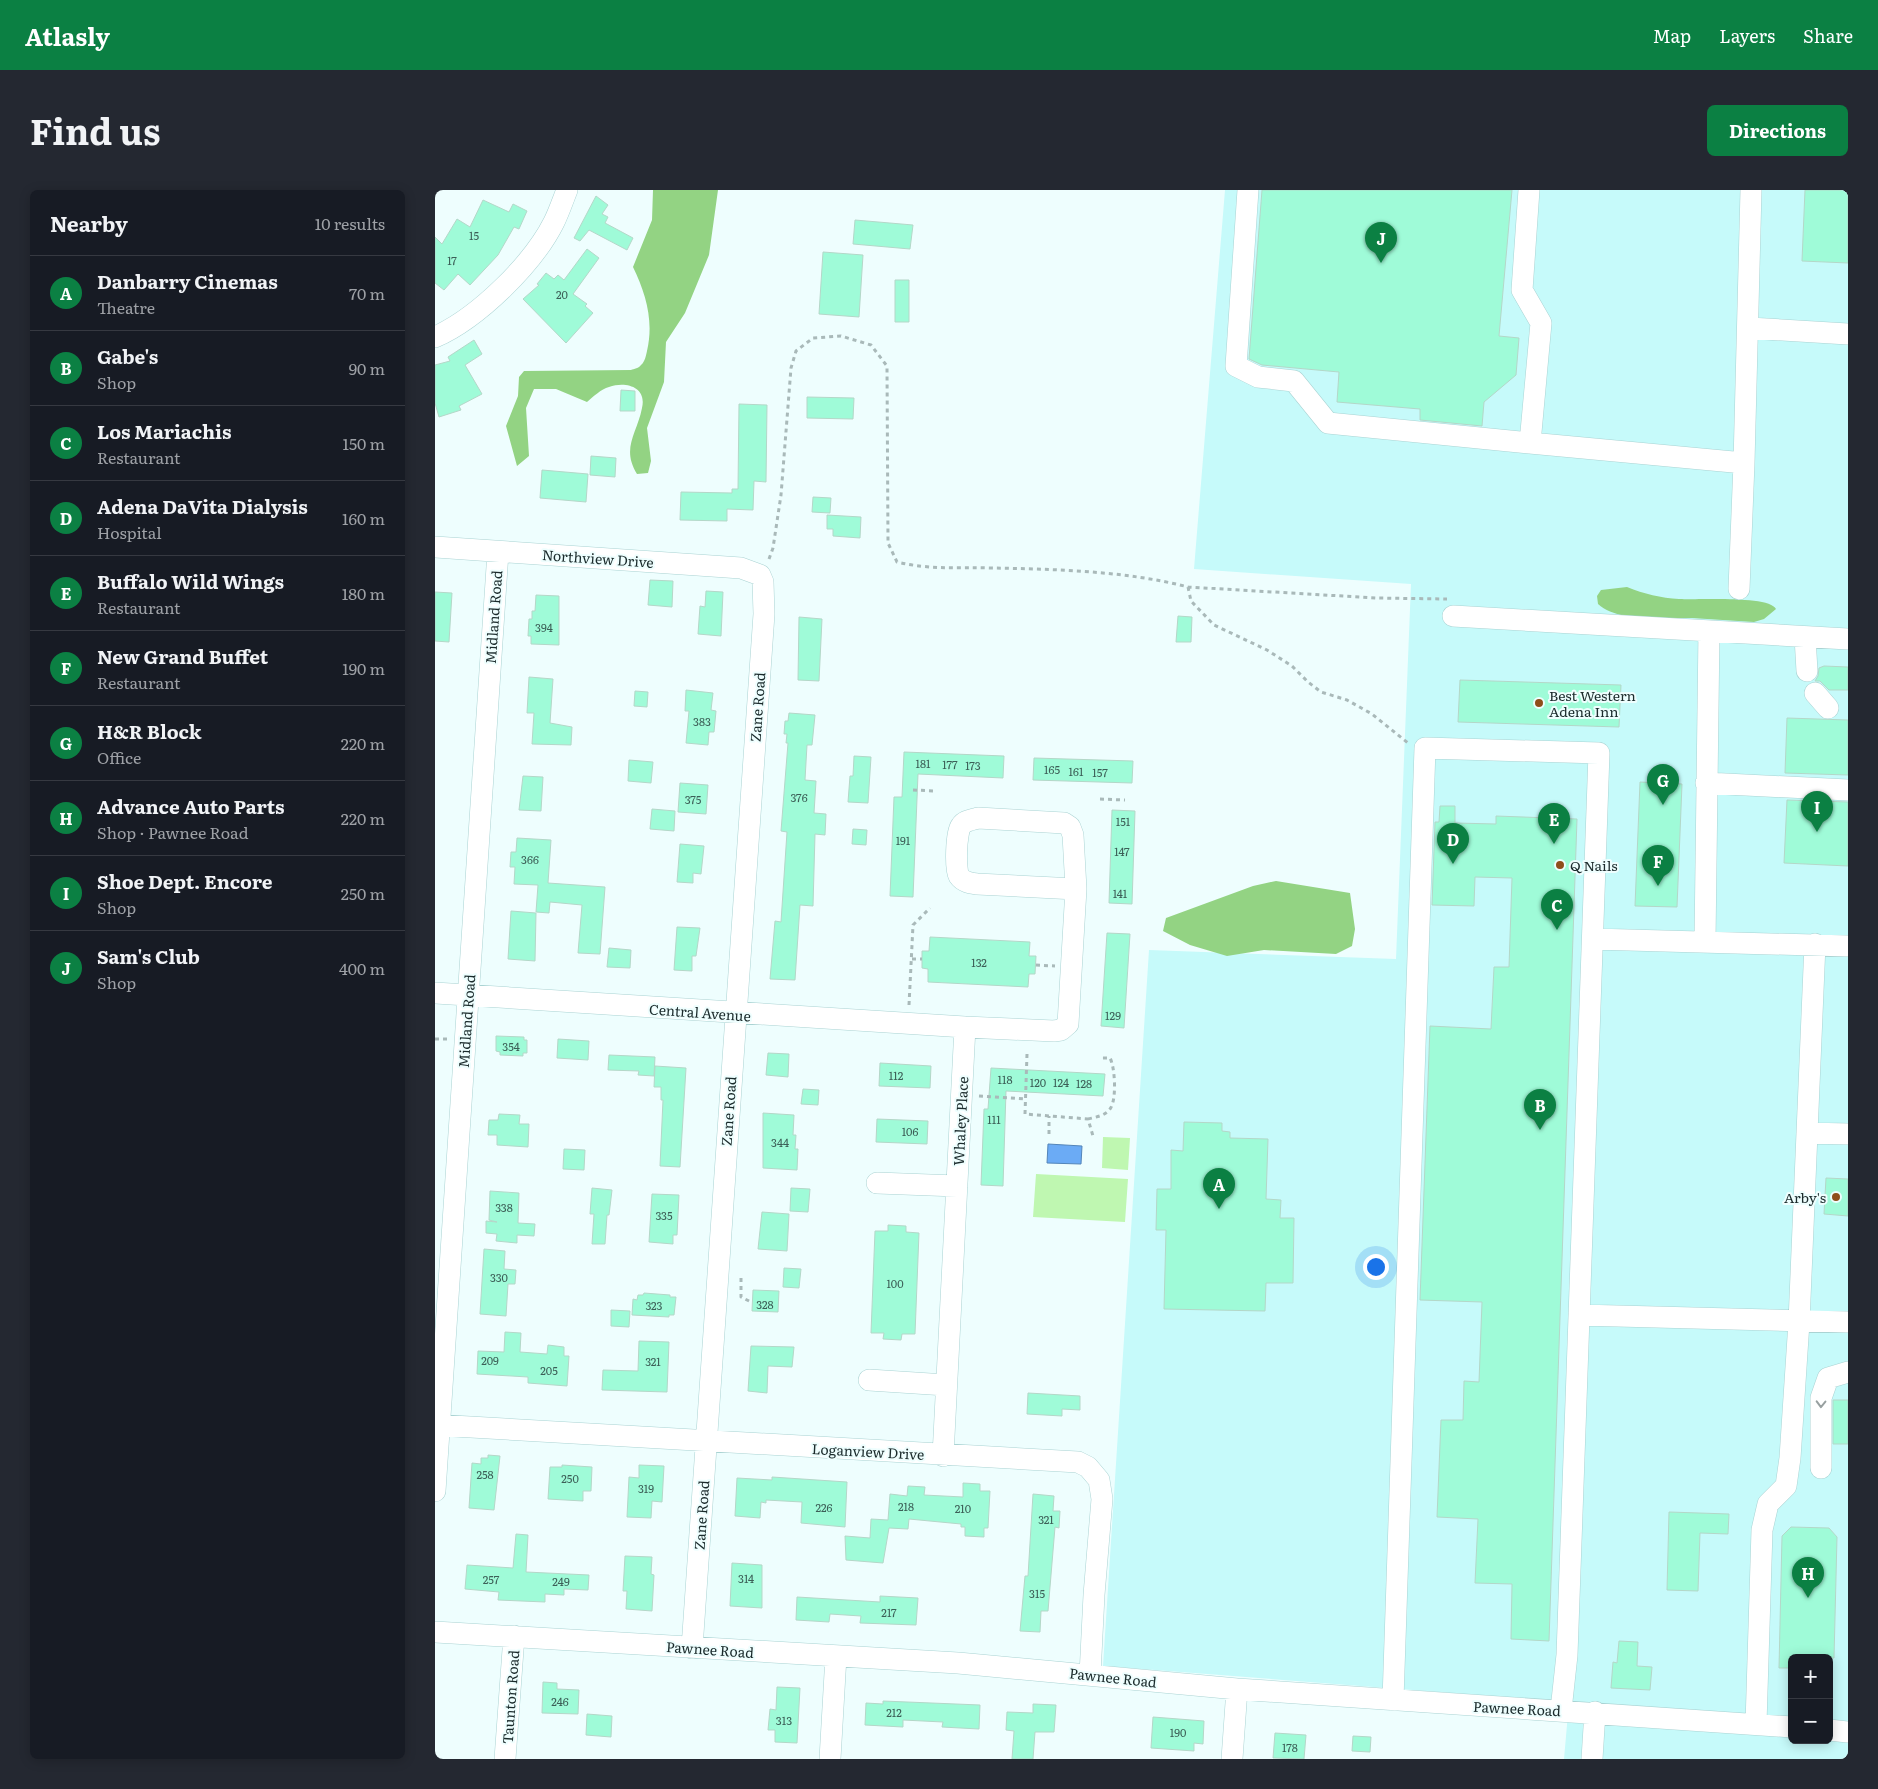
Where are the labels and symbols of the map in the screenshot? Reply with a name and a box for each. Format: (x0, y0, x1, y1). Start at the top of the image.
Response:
pin: J (1365, 222, 1397, 263)
house number: 15 (469, 227, 479, 243)
house number: 17 (447, 252, 457, 268)
house number: 20 (556, 286, 568, 302)
street label: Northview Drive (542, 544, 654, 572)
street label: Midland Road (480, 569, 506, 664)
house number: 394 (535, 619, 553, 635)
street label: Zane Road (745, 671, 769, 743)
place label: Best Western Adena Inn (1549, 685, 1636, 721)
marker: Best Western Adena Inn (1533, 697, 1545, 709)
house number: 383 (693, 713, 711, 729)
house number: 181 (915, 755, 931, 771)
house number: 177 (942, 756, 958, 772)
house number: 173 (965, 757, 981, 773)
house number: 165 (1044, 761, 1060, 777)
house number: 161 (1069, 763, 1084, 779)
house number: 157 (1092, 764, 1108, 780)
pin: G (1647, 764, 1679, 805)
house number: 376 (790, 789, 808, 805)
house number: 375 (685, 791, 702, 807)
pin: I (1801, 791, 1833, 832)
pin: E (1538, 803, 1570, 844)
house number: 151 (1116, 813, 1131, 829)
pin: D (1437, 823, 1469, 864)
house number: 191 (896, 832, 911, 848)
house number: 147 (1114, 843, 1130, 859)
pin: F (1642, 845, 1674, 886)
house number: 366 (521, 851, 539, 867)
place label: Q Nails (1570, 855, 1618, 875)
marker: Q Nails (1554, 859, 1566, 871)
house number: 141 (1113, 885, 1128, 901)
pin: C (1541, 889, 1573, 930)
house number: 132 (971, 954, 987, 970)
street label: Midland Road (453, 973, 479, 1068)
street label: Central Avenue (648, 998, 752, 1026)
house number: 129 (1105, 1007, 1121, 1023)
house number: 354 (502, 1038, 520, 1054)
house number: 112 (889, 1067, 904, 1083)
house number: 118 (997, 1071, 1013, 1087)
house number: 120 (1030, 1074, 1046, 1090)
house number: 124 (1053, 1074, 1069, 1090)
street label: Zane Road (716, 1075, 740, 1147)
house number: 128 (1076, 1075, 1092, 1091)
street label: Whaley Place (948, 1076, 972, 1166)
pin: B (1524, 1089, 1556, 1130)
house number: 111 (987, 1111, 1001, 1127)
house number: 106 (902, 1123, 918, 1139)
house number: 344 (771, 1134, 789, 1150)
pin: A (1203, 1168, 1235, 1209)
place label: Arby's (1784, 1187, 1826, 1207)
marker: Arby's (1830, 1191, 1842, 1203)
house number: 338 (495, 1199, 513, 1215)
house number: 335 (655, 1207, 673, 1223)
your location (1363, 1254, 1389, 1280)
house number: 330 (490, 1269, 508, 1285)
house number: 100 (886, 1275, 904, 1291)
house number: 328 (756, 1296, 774, 1312)
house number: 323 (645, 1297, 663, 1313)
house number: 209 (481, 1352, 499, 1368)
house number: 321 (645, 1353, 661, 1369)
house number: 205 (540, 1362, 558, 1378)
one-way arrow (1816, 1401, 1827, 1409)
street label: Loganview Drive (811, 1438, 925, 1464)
house number: 258 (476, 1466, 494, 1482)
house number: 250 (561, 1470, 579, 1486)
street label: Zane Road (689, 1479, 713, 1551)
house number: 319 (638, 1480, 654, 1496)
house number: 218 (898, 1498, 914, 1514)
house number: 226 (815, 1499, 833, 1515)
house number: 210 (955, 1500, 971, 1516)
house number: 321 (1038, 1511, 1054, 1527)
pin: H (1792, 1557, 1824, 1598)
house number: 314 (738, 1570, 754, 1586)
house number: 257 (483, 1571, 500, 1587)
house number: 249 (552, 1573, 570, 1589)
house number: 315 (1029, 1585, 1045, 1601)
house number: 217 (881, 1604, 897, 1620)
street label: Pawnee Road (665, 1636, 755, 1662)
street label: Taunton Road (497, 1649, 523, 1745)
street label: Pawnee Road (1068, 1662, 1158, 1692)
house number: 246 (551, 1693, 569, 1709)
street label: Pawnee Road (1473, 1696, 1562, 1720)
house number: 212 (886, 1704, 902, 1720)
house number: 313 (776, 1712, 792, 1728)
house number: 190 (1170, 1724, 1186, 1740)
house number: 178 (1282, 1739, 1298, 1755)

